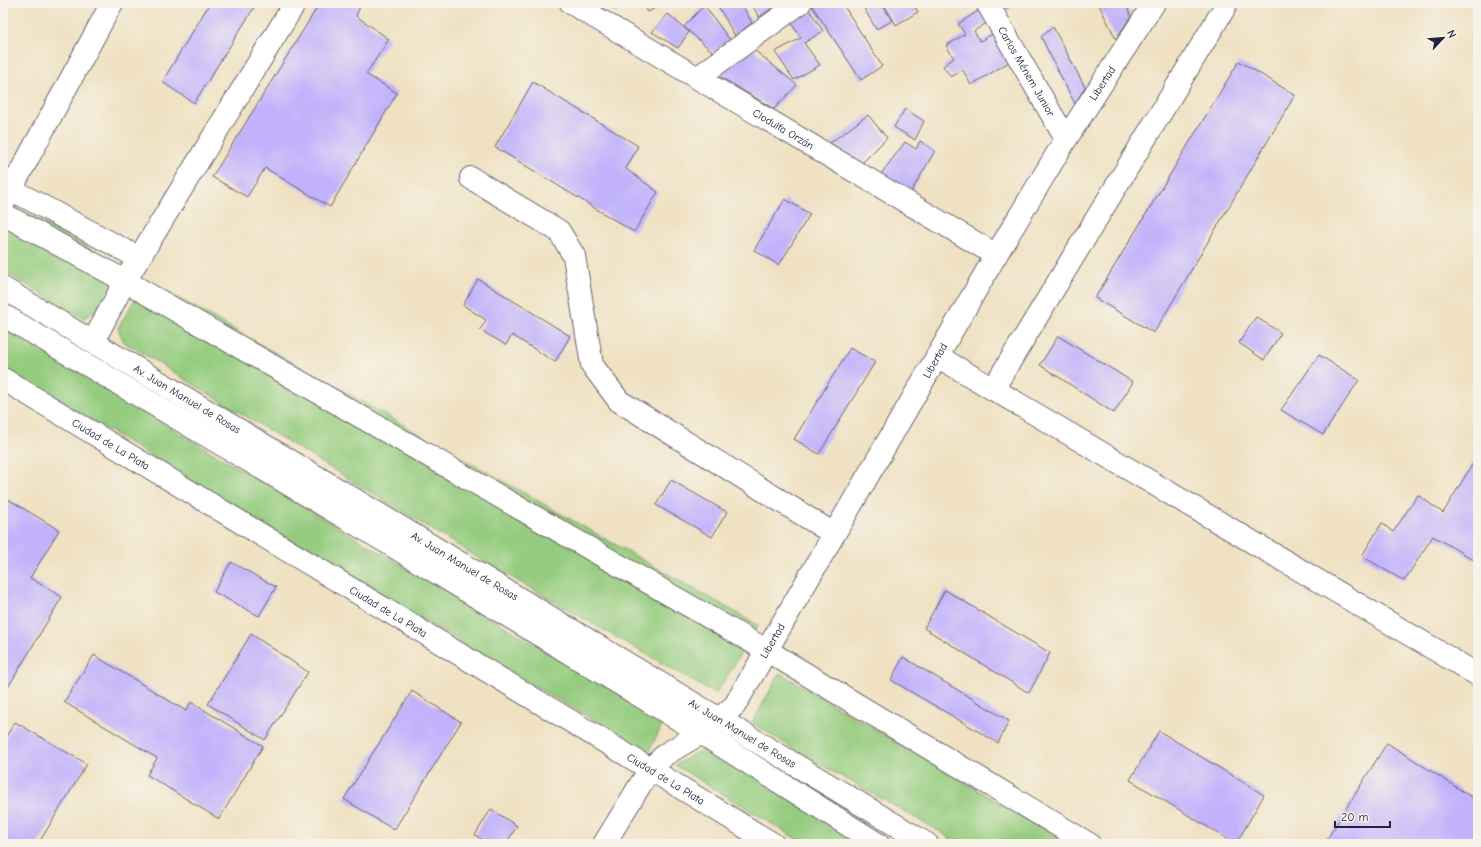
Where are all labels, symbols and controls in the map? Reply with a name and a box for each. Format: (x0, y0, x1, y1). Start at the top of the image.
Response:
north arrow (1423, 18, 1463, 58)
street label: Carlos Ménem Junior (995, 24, 1058, 119)
text: N (1444, 28, 1459, 40)
street label: Libertad (1086, 63, 1118, 103)
street label: Clodulfa Orzán (751, 106, 816, 152)
street label: Libertad (920, 341, 950, 380)
street label: Av. Juan Manuel de Rosas (131, 362, 244, 436)
street label: Ciudad de La Plata (70, 416, 152, 472)
street label: Av. Juan Manuel de Rosas (409, 529, 521, 603)
street label: Ciudad de La Plata (347, 583, 430, 640)
street label: Libertad (757, 621, 787, 661)
street label: Av. Juan Manuel de Rosas (686, 696, 799, 770)
street label: Ciudad de La Plata (625, 750, 707, 807)
scale bar (1335, 803, 1390, 829)
text: 20 m (1341, 810, 1369, 824)

